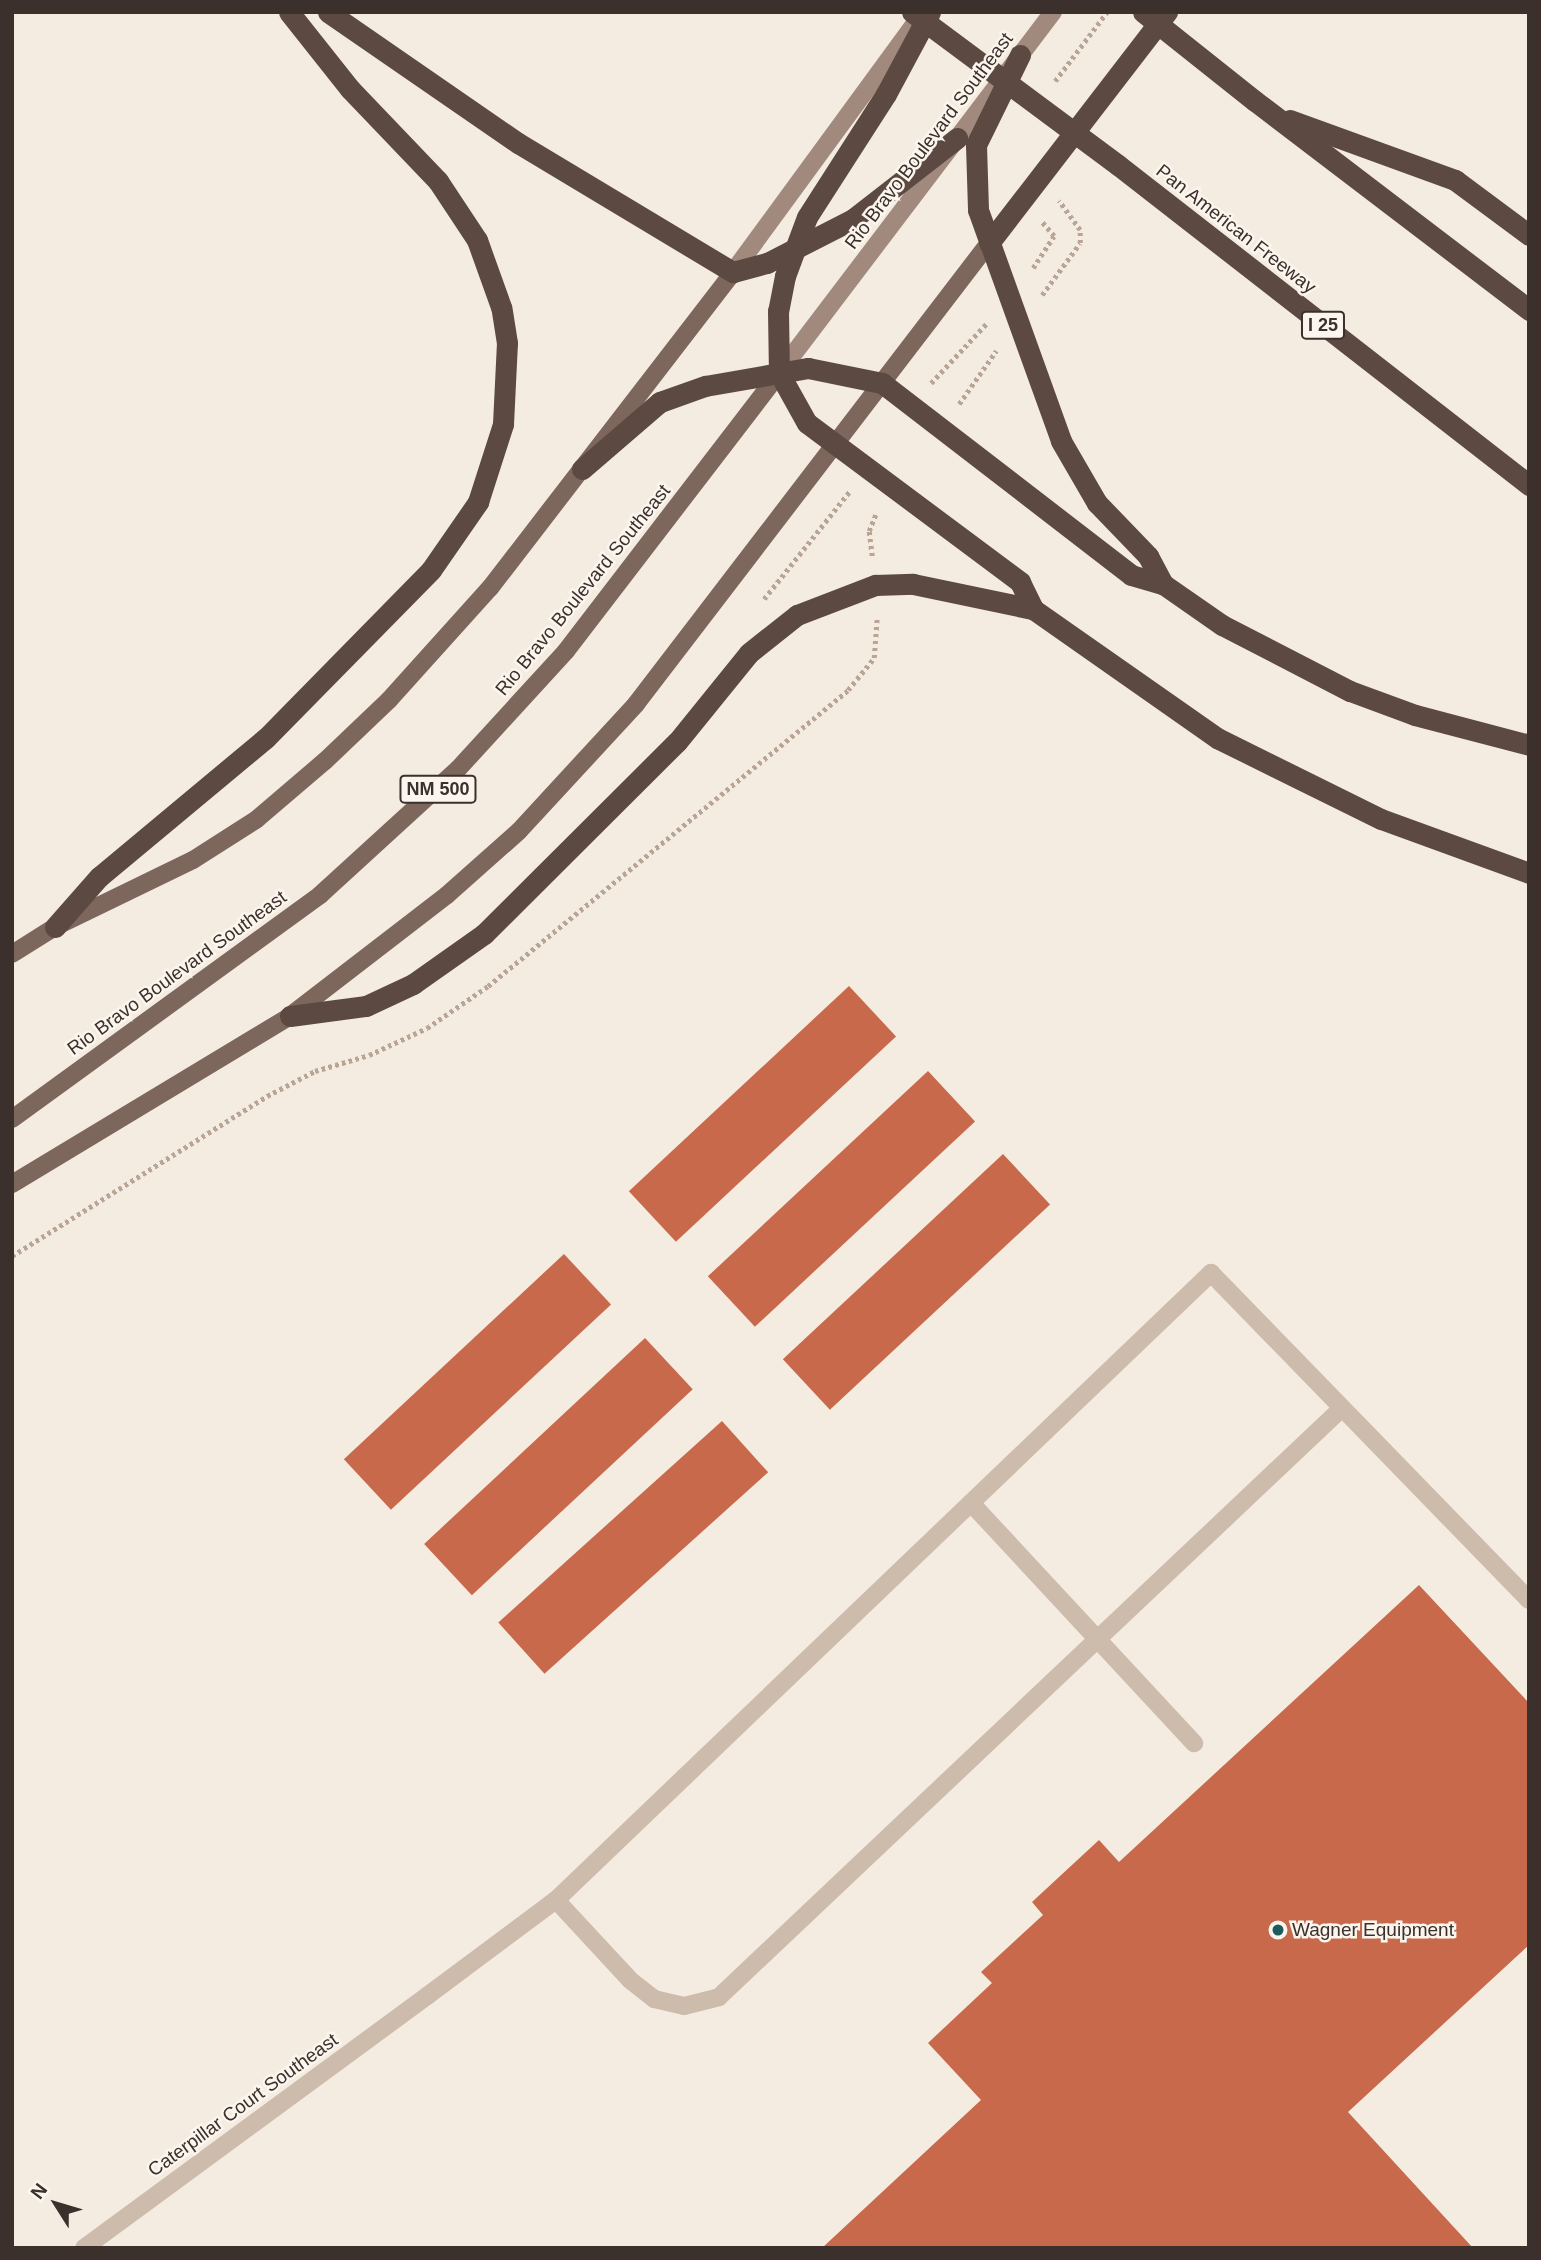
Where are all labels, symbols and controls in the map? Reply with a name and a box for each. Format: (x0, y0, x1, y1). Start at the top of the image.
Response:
street label: Rio Bravo Boulevard Southeast (840, 28, 1018, 254)
street label: Pan American Freeway (1151, 159, 1321, 299)
road number: I 25 (1300, 310, 1346, 340)
street label: Rio Bravo Boulevard Southeast (491, 480, 675, 700)
road number: NM 500 (398, 774, 478, 804)
street label: Rio Bravo Boulevard Southeast (63, 886, 291, 1060)
place label: Wagner Equipment (1292, 1919, 1454, 1941)
marker: Wagner Equipment (1270, 1922, 1286, 1938)
street label: Caterpillar Court Southeast (144, 2028, 342, 2182)
north arrow (21, 2169, 91, 2239)
text: N (26, 2179, 51, 2203)

